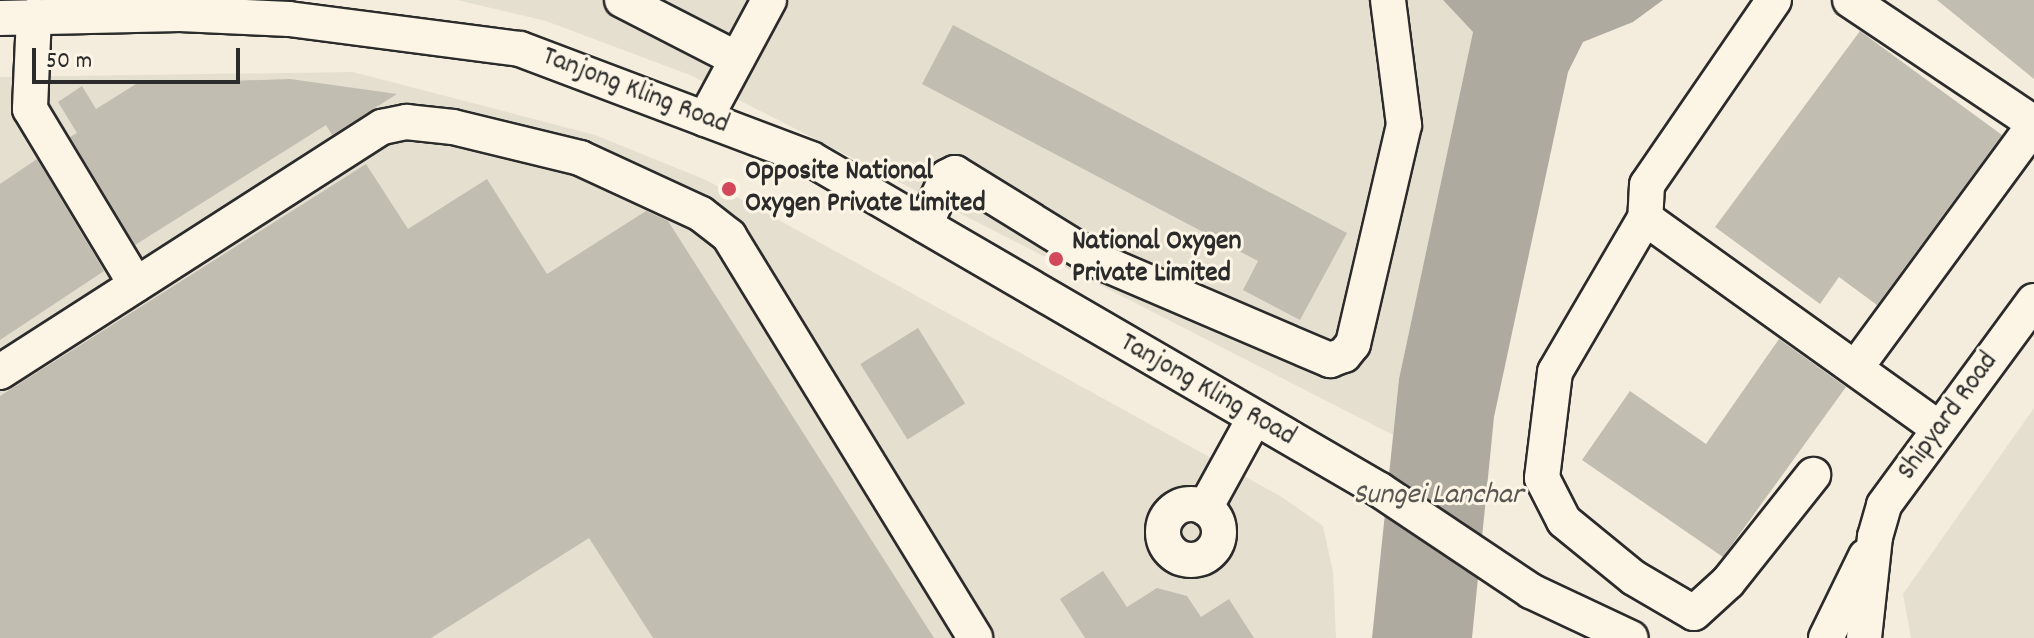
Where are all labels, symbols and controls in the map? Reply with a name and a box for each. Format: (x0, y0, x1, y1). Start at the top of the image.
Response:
scale bar (36, 32, 244, 82)
street label: Tanjong Kling Road (537, 41, 733, 143)
text: 50 m (46, 45, 92, 79)
place label: Opposite National Oxygen Private Limited (745, 156, 986, 222)
marker: Opposite National Oxygen Private Limited (720, 180, 738, 198)
place label: National Oxygen Private Limited (1072, 226, 1241, 292)
marker: National Oxygen Private Limited (1047, 250, 1065, 268)
street label: Tanjong Kling Road (1113, 327, 1301, 455)
street label: Shipyard Road (1891, 346, 2007, 488)
water label: Sungei Lanchar (1353, 479, 1523, 515)

